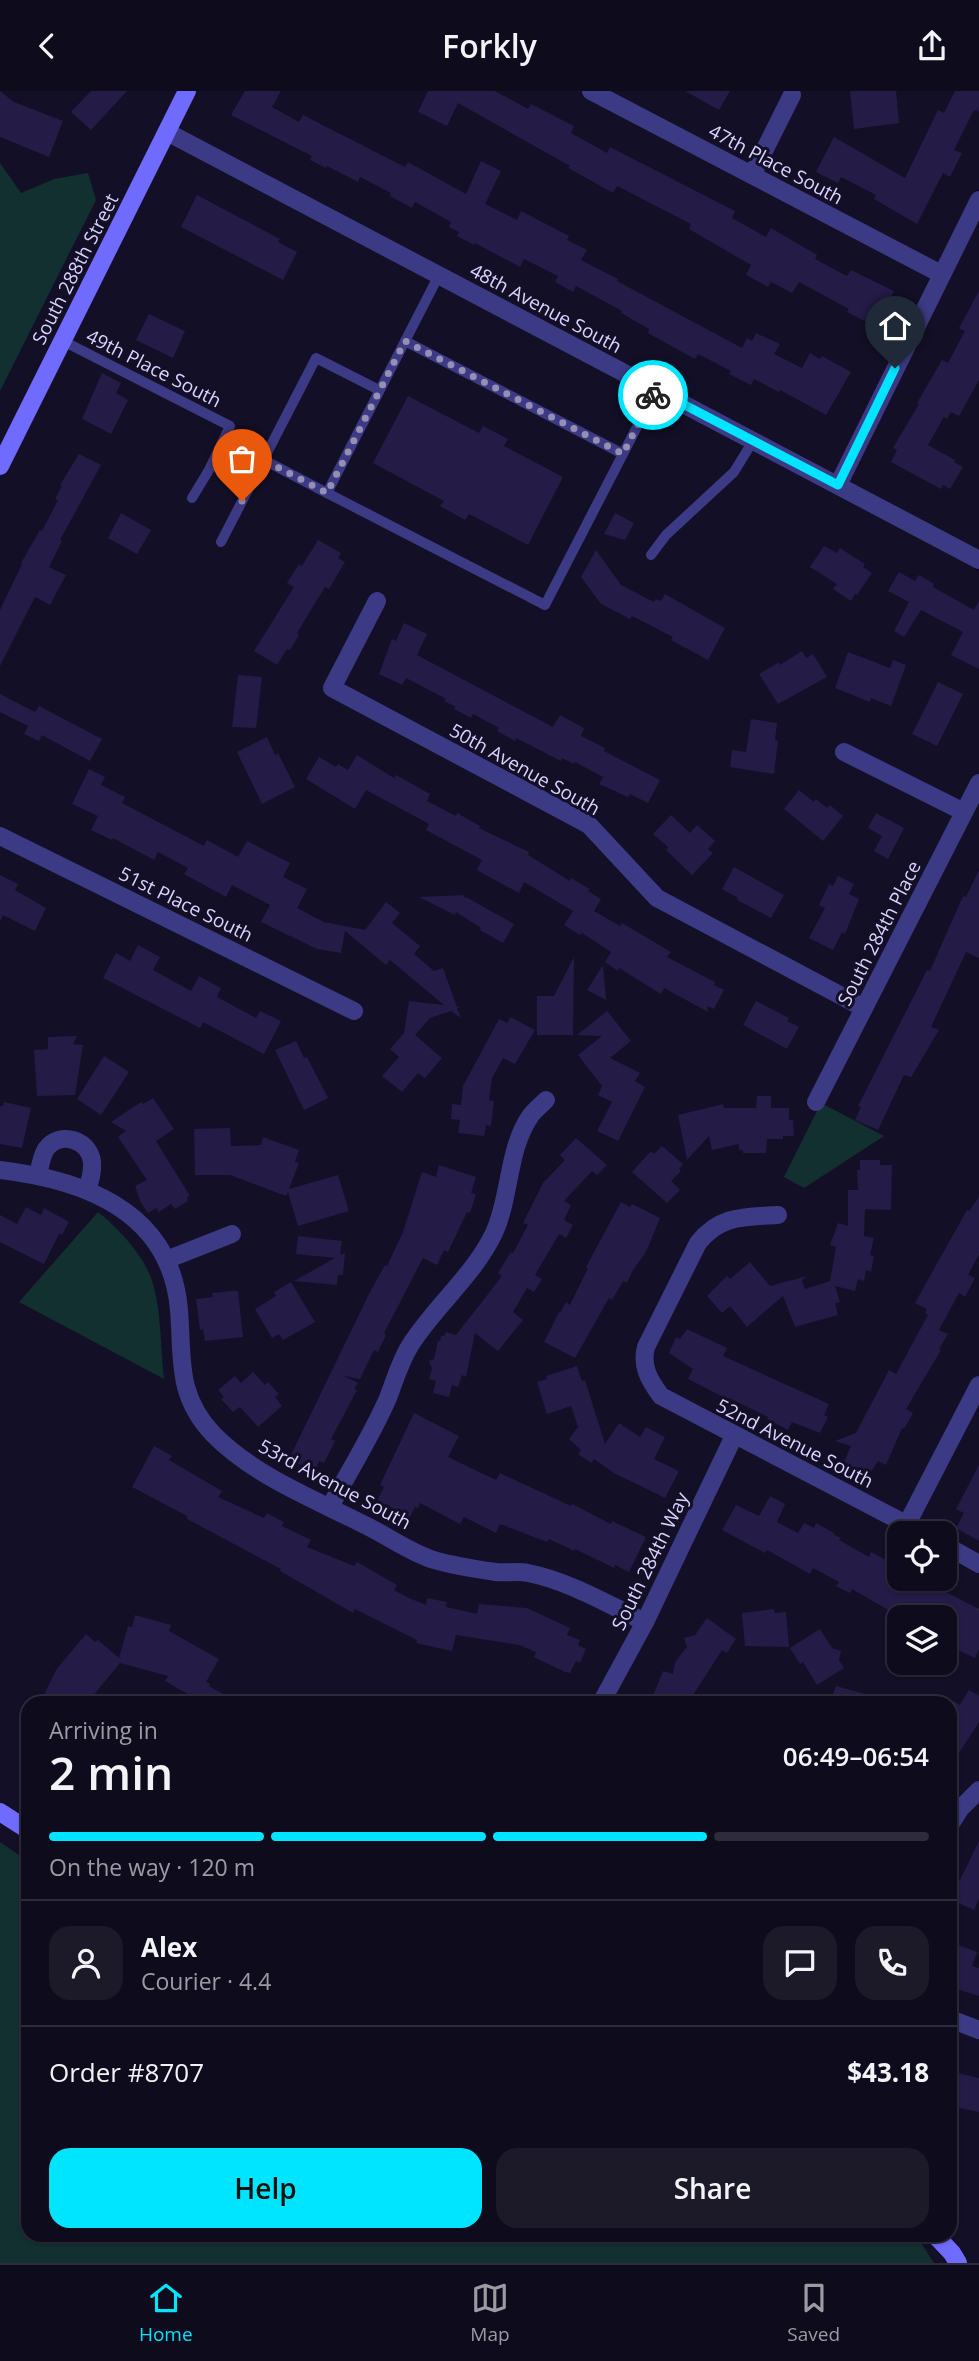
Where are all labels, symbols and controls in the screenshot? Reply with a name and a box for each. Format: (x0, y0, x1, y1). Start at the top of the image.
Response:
text: Forkly (442, 24, 537, 67)
icon: back (28, 27, 66, 65)
icon: share (913, 27, 951, 65)
street label: 47th Place South (704, 118, 848, 210)
street label: South 288th Street (26, 189, 124, 349)
street label: 48th Avenue South (466, 257, 626, 359)
pin (865, 296, 925, 368)
icon: home (876, 307, 914, 345)
street label: 49th Place South (82, 323, 226, 413)
courier (618, 360, 688, 430)
icon: bike (634, 376, 672, 414)
pin (212, 429, 272, 501)
icon: bag (223, 440, 261, 478)
street label: 50th Avenue South (445, 717, 605, 821)
street label: South 284th Place (831, 856, 927, 1010)
street label: 51st Place South (115, 860, 257, 948)
street label: 52nd Avenue South (712, 1392, 878, 1494)
street label: 53rd Avenue South (254, 1433, 416, 1535)
street label: South 284th Way (605, 1487, 695, 1634)
map controls (887, 1521, 957, 1675)
button: locate (887, 1521, 957, 1591)
button: layers (887, 1605, 957, 1675)
text: Arriving in (49, 1714, 158, 1746)
text: 06:49–06:54 (783, 1738, 929, 1774)
text: 2 min (49, 1741, 173, 1803)
text: On the way · 120 m (49, 1851, 255, 1883)
button: person (49, 1926, 123, 2000)
button: chat (763, 1926, 837, 2000)
button: phone (855, 1926, 929, 2000)
text: Alex (141, 1929, 197, 1965)
text: Courier · 4.4 (141, 1965, 271, 1997)
text: Order #8707 (49, 2054, 204, 2090)
text: $43.18 (847, 2054, 929, 2090)
button: Help (49, 2148, 482, 2228)
button: Share (496, 2148, 929, 2228)
tab: Home (139, 2279, 193, 2347)
tab: Map (470, 2279, 510, 2347)
tab: Saved (787, 2279, 840, 2347)

